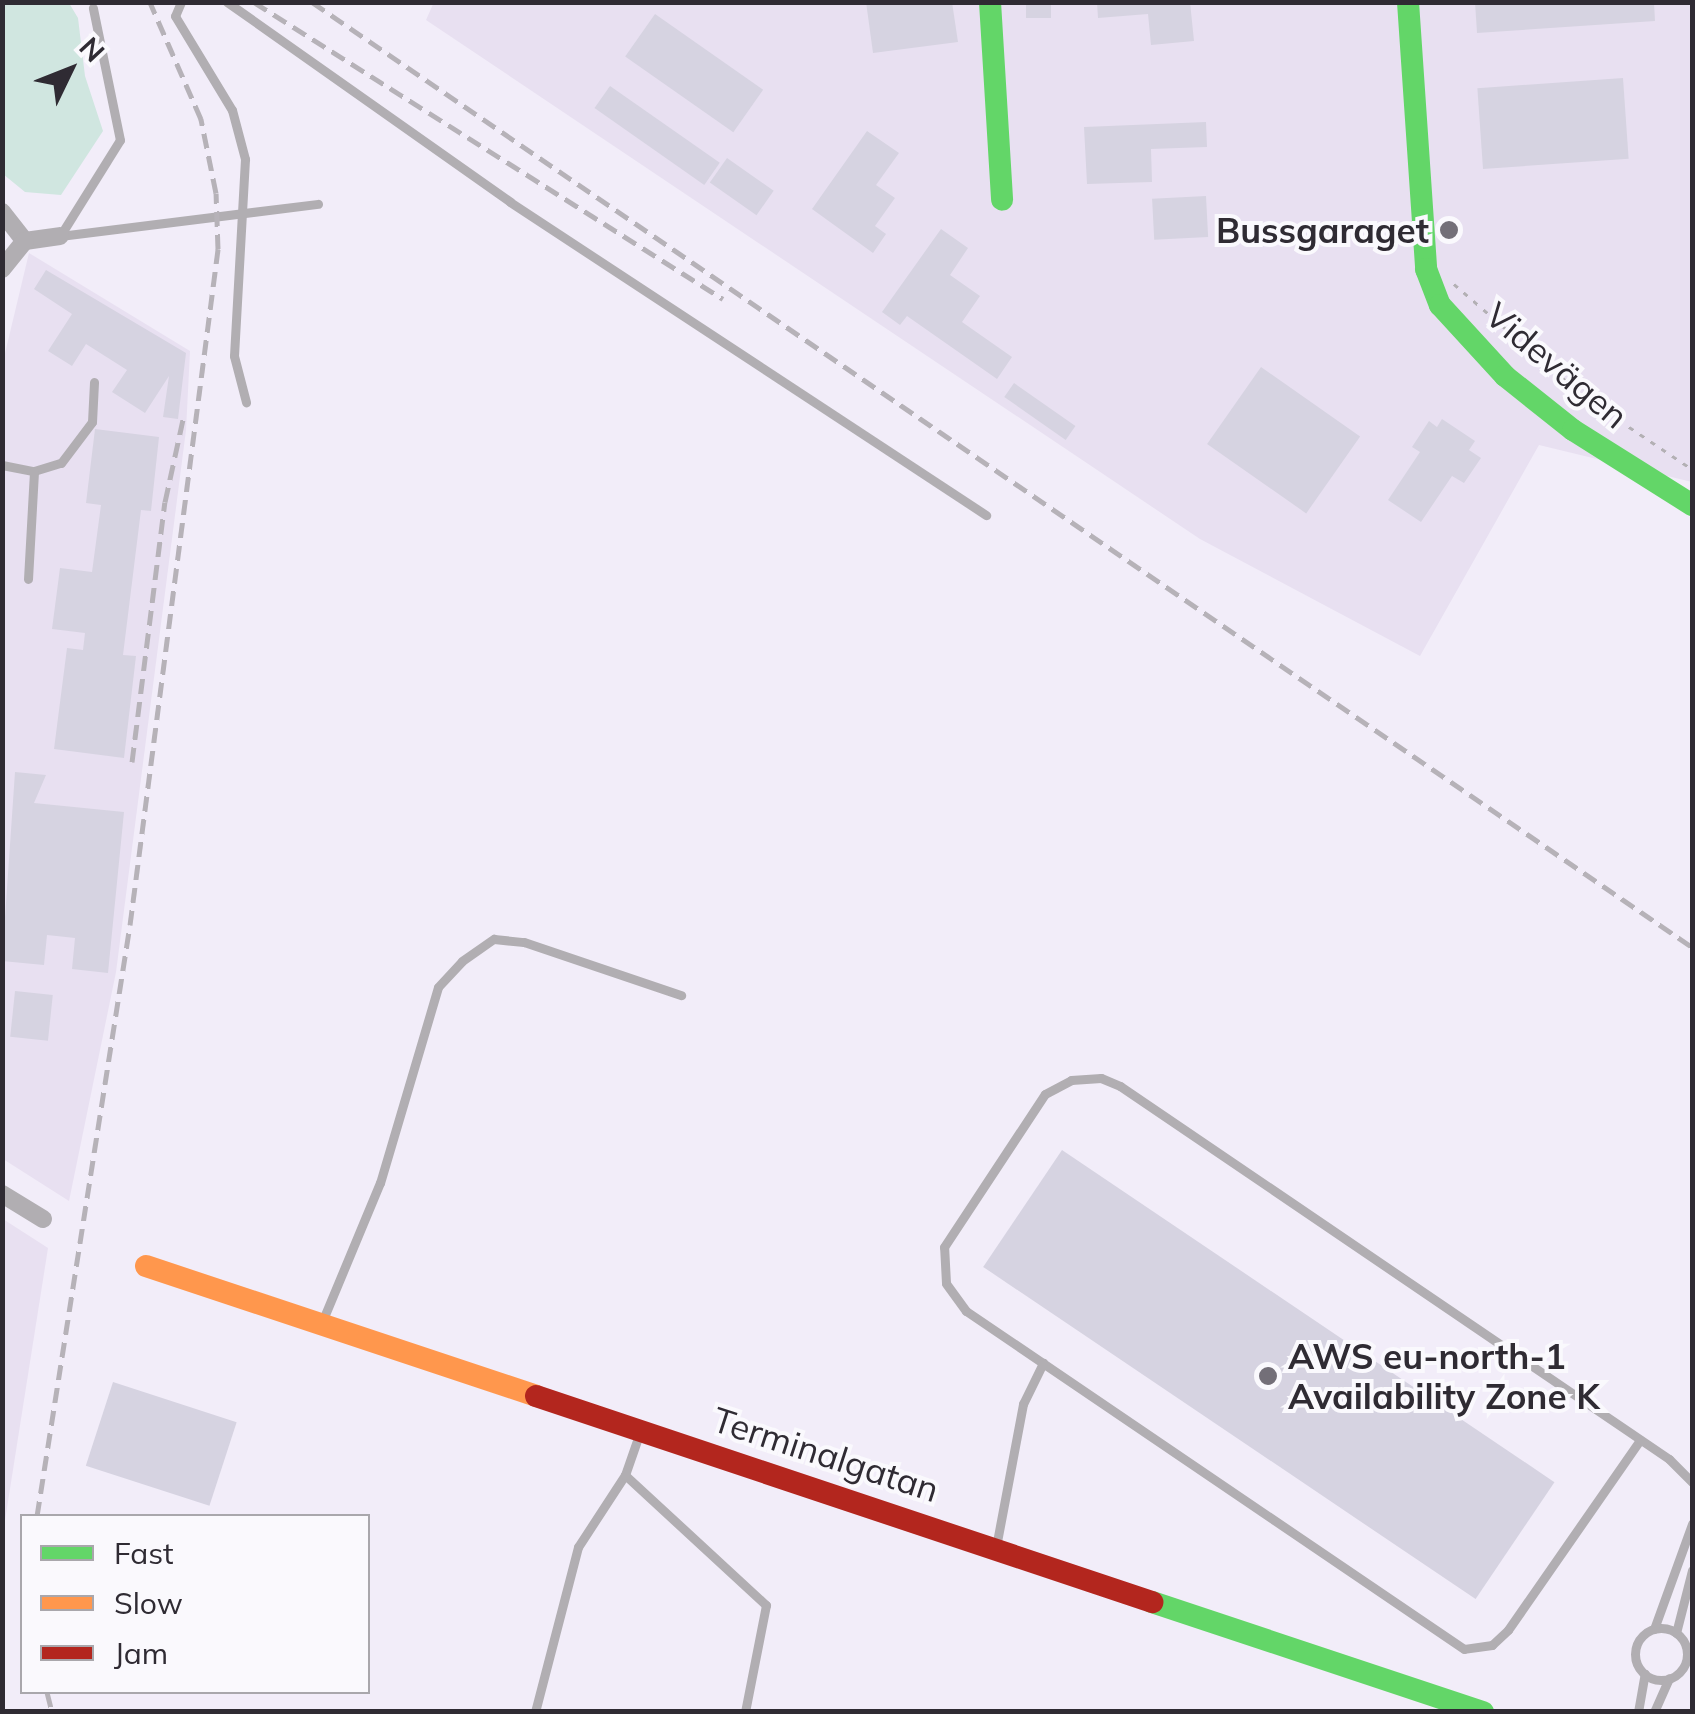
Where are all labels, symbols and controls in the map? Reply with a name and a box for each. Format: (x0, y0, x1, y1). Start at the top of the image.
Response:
north arrow (20, 20, 120, 120)
text: N (72, 30, 112, 69)
place label: Bussgaraget (1216, 209, 1429, 251)
marker: Bussgaraget (1438, 219, 1460, 241)
street label: Videvägen (1477, 293, 1637, 437)
place label: AWS eu-north-1 Availability Zone K (1288, 1335, 1600, 1417)
marker: AWS eu-north-1 Availability Zone K (1257, 1365, 1279, 1387)
street label: Terminalgatan (708, 1398, 944, 1510)
legend (20, 1514, 370, 1694)
text: Fast (114, 1534, 174, 1572)
text: Slow (114, 1584, 183, 1622)
text: Jam (114, 1634, 168, 1672)

